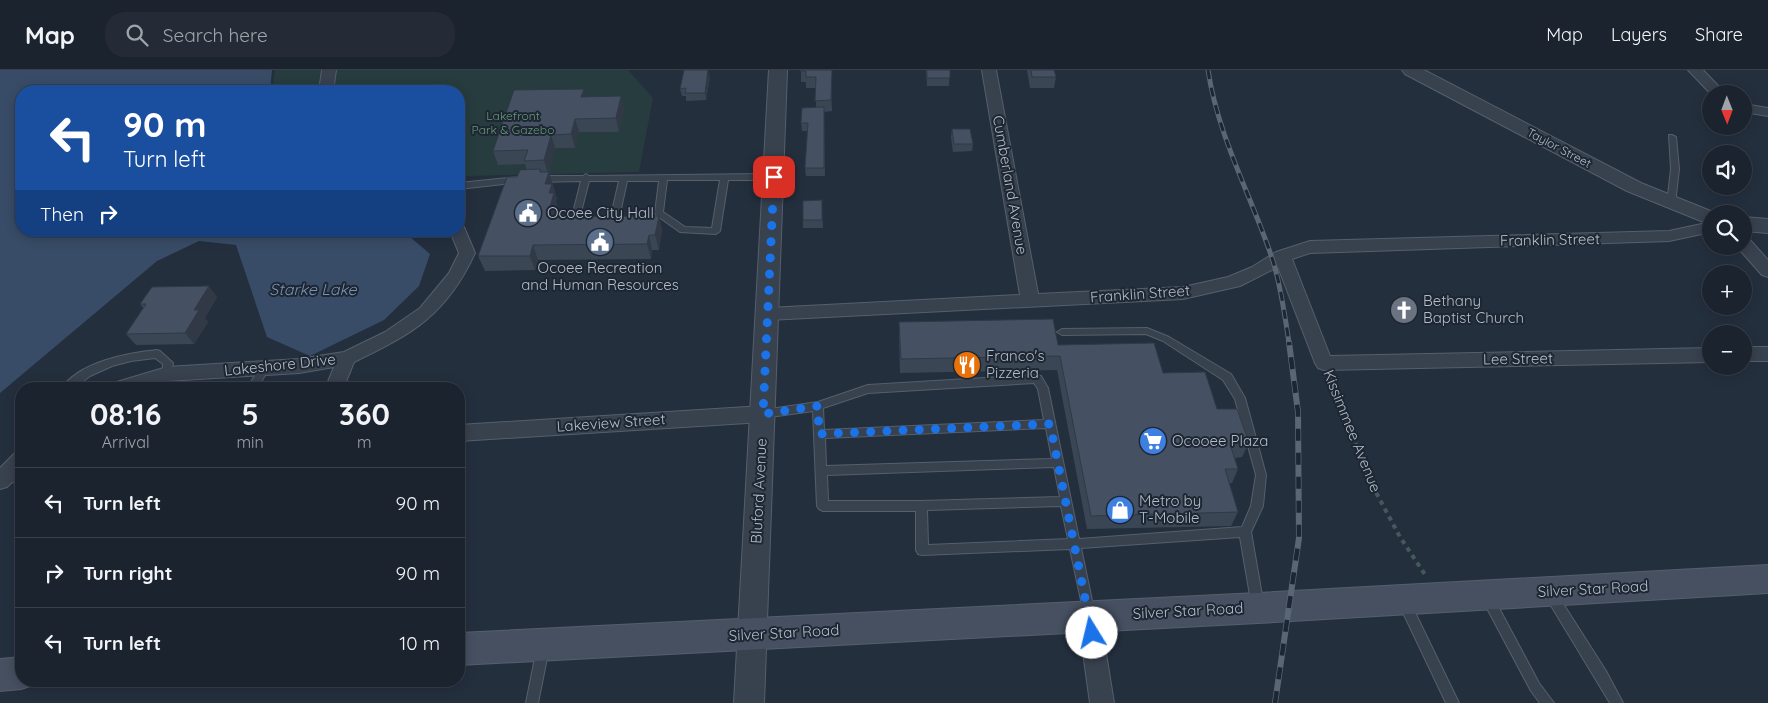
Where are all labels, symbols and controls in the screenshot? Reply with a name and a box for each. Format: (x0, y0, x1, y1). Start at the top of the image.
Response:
search box (105, 12, 455, 57)
text: Map (25, 20, 75, 50)
icon: search (123, 21, 151, 49)
text: Search here (163, 23, 268, 47)
text: Map (1546, 23, 1583, 46)
text: Layers (1611, 23, 1667, 46)
text: Share (1695, 23, 1743, 46)
north arrow (1702, 85, 1752, 135)
map controls (1702, 85, 1752, 375)
text: 90 m (123, 102, 206, 146)
icon: left (40, 105, 105, 170)
park label: Lakefront Park & Gazebo (472, 108, 554, 137)
street label: Cumberland Avenue (989, 114, 1032, 256)
street label: Taylor Street (1524, 124, 1594, 171)
text: Turn left (123, 145, 206, 173)
button: sound (1702, 145, 1752, 195)
pin (753, 156, 795, 198)
icon: arrive (760, 163, 788, 191)
public building icon: Ocoee City Hall (513, 198, 543, 228)
icon: right (94, 200, 122, 228)
text: Then (40, 202, 84, 226)
place label: Ocoee City Hall (547, 203, 654, 222)
button: search (1702, 205, 1752, 255)
public building icon: Ocoee Recreation and Human Resources (585, 227, 615, 257)
street label: Franklin Street (1500, 229, 1600, 250)
place label: Ocoee Recreation and Human Resources (521, 258, 679, 294)
button: + (1702, 265, 1752, 315)
water label: Starke Lake (269, 279, 358, 299)
street label: Franklin Street (1089, 281, 1191, 306)
place label: Bethany Baptist Church (1423, 291, 1524, 327)
church icon: Bethany Baptist Church (1389, 295, 1419, 325)
button: − (1702, 325, 1752, 375)
place label: Franco's Pizzeria (986, 346, 1044, 382)
street label: Lee Street (1483, 348, 1553, 369)
street label: Lakeshore Drive (223, 349, 337, 380)
restaurant icon: Franco's Pizzeria (952, 350, 982, 380)
street label: Kissimmee Avenue (1319, 367, 1386, 495)
text: 08:16 (90, 395, 161, 433)
text: 5 (241, 395, 259, 433)
text: 360 (339, 395, 390, 433)
street label: Lakeview Street (556, 409, 666, 436)
supermarket icon: Ocooee Plaza (1138, 426, 1168, 456)
place label: Ocooee Plaza (1172, 431, 1268, 450)
text: Arrival (102, 432, 150, 452)
text: min (236, 432, 264, 452)
text: m (357, 432, 372, 452)
street label: Bluford Avenue (746, 438, 771, 544)
icon: left (40, 489, 68, 517)
text: Turn left (83, 491, 161, 515)
text: 90 m (396, 491, 440, 515)
place label: Metro by T-Mobile (1139, 491, 1201, 527)
shop icon: Metro by T-Mobile (1105, 495, 1135, 525)
icon: right (40, 559, 68, 587)
text: Turn right (83, 561, 172, 585)
text: 90 m (396, 561, 440, 585)
street label: Silver Star Road (1537, 576, 1649, 601)
street label: Silver Star Road (1132, 598, 1244, 623)
position arrow (1065, 606, 1117, 658)
street label: Silver Star Road (728, 620, 840, 645)
icon: left (40, 629, 68, 657)
text: Turn left (83, 631, 161, 655)
text: 10 m (399, 631, 440, 655)

